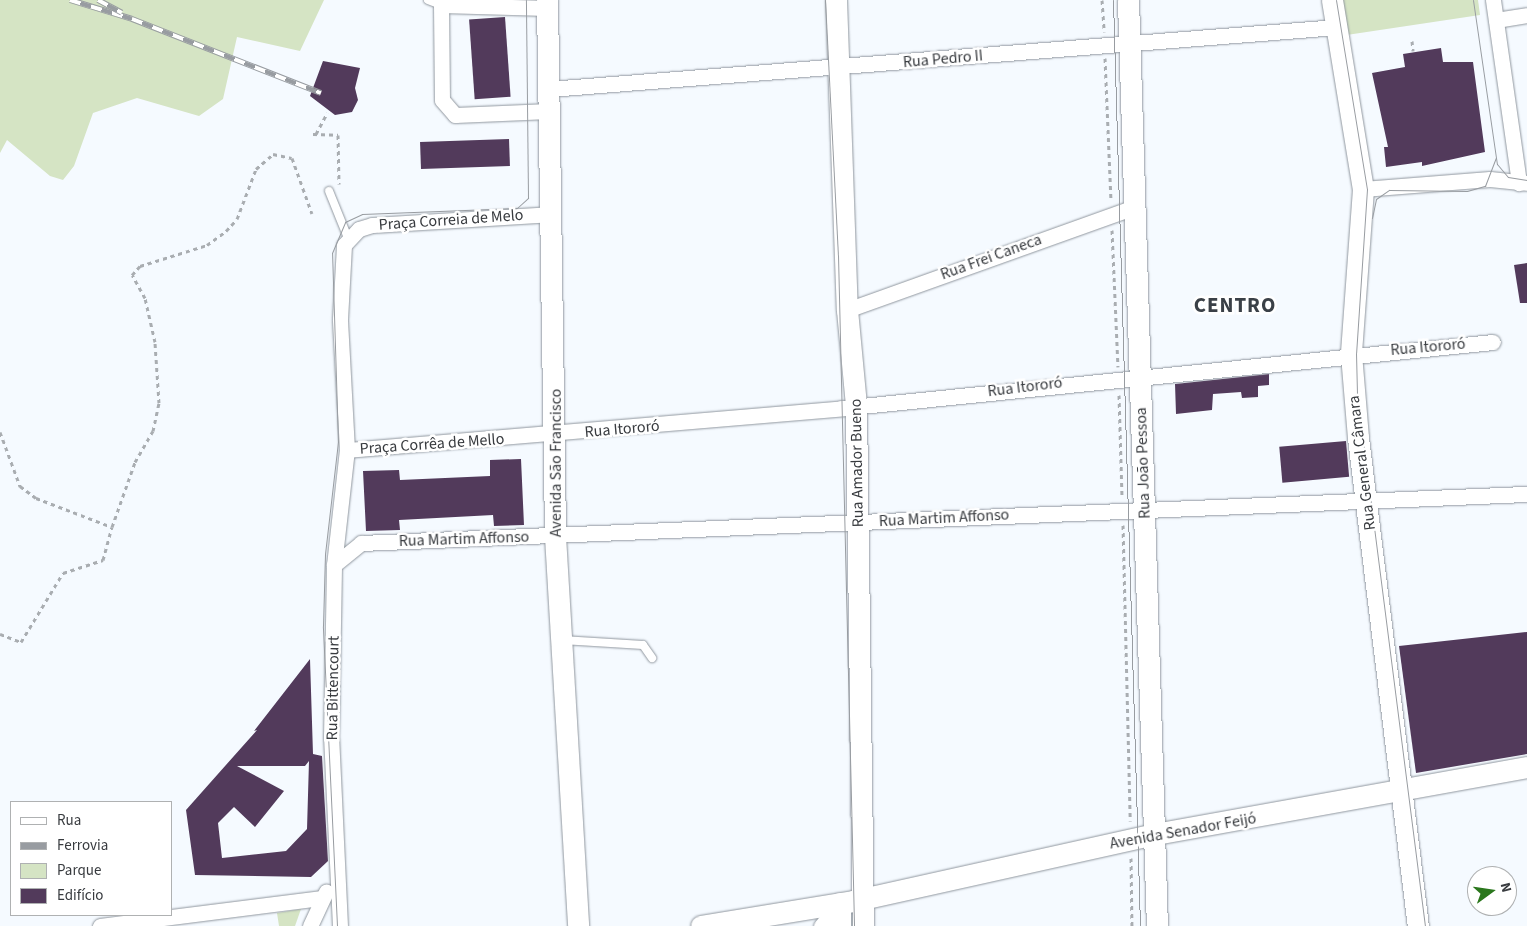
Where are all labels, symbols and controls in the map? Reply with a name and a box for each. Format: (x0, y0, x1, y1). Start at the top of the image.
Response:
street label: Rua Pedro II (902, 46, 984, 72)
street label: Praça Correia de Melo (378, 205, 524, 235)
street label: Rua Frei Caneca (938, 230, 1044, 284)
district label: CENTRO (1193, 292, 1277, 318)
street label: Rua Itororó (1390, 334, 1466, 360)
street label: Rua Itororó (986, 373, 1064, 401)
street label: Avenida São Francisco (546, 389, 566, 537)
street label: Rua General Câmara (1344, 394, 1380, 532)
street label: Rua Amador Bueno (846, 398, 868, 528)
street label: Rua João Pessoa (1131, 407, 1155, 519)
street label: Rua Itororó (584, 416, 660, 442)
street label: Praça Corrêa de Mello (359, 429, 505, 459)
street label: Rua Martim Affonso (878, 505, 1010, 531)
street label: Rua Martim Affonso (398, 527, 530, 551)
street label: Rua Bittencourt (322, 636, 344, 740)
legend (10, 801, 172, 916)
street label: Avenida Senador Feijó (1108, 809, 1258, 853)
text: Rua (57, 810, 81, 831)
text: Ferrovia (57, 835, 108, 856)
text: Parque (57, 860, 101, 881)
north arrow (1467, 866, 1517, 916)
text: N (1495, 881, 1516, 895)
text: Edifício (57, 885, 104, 906)

